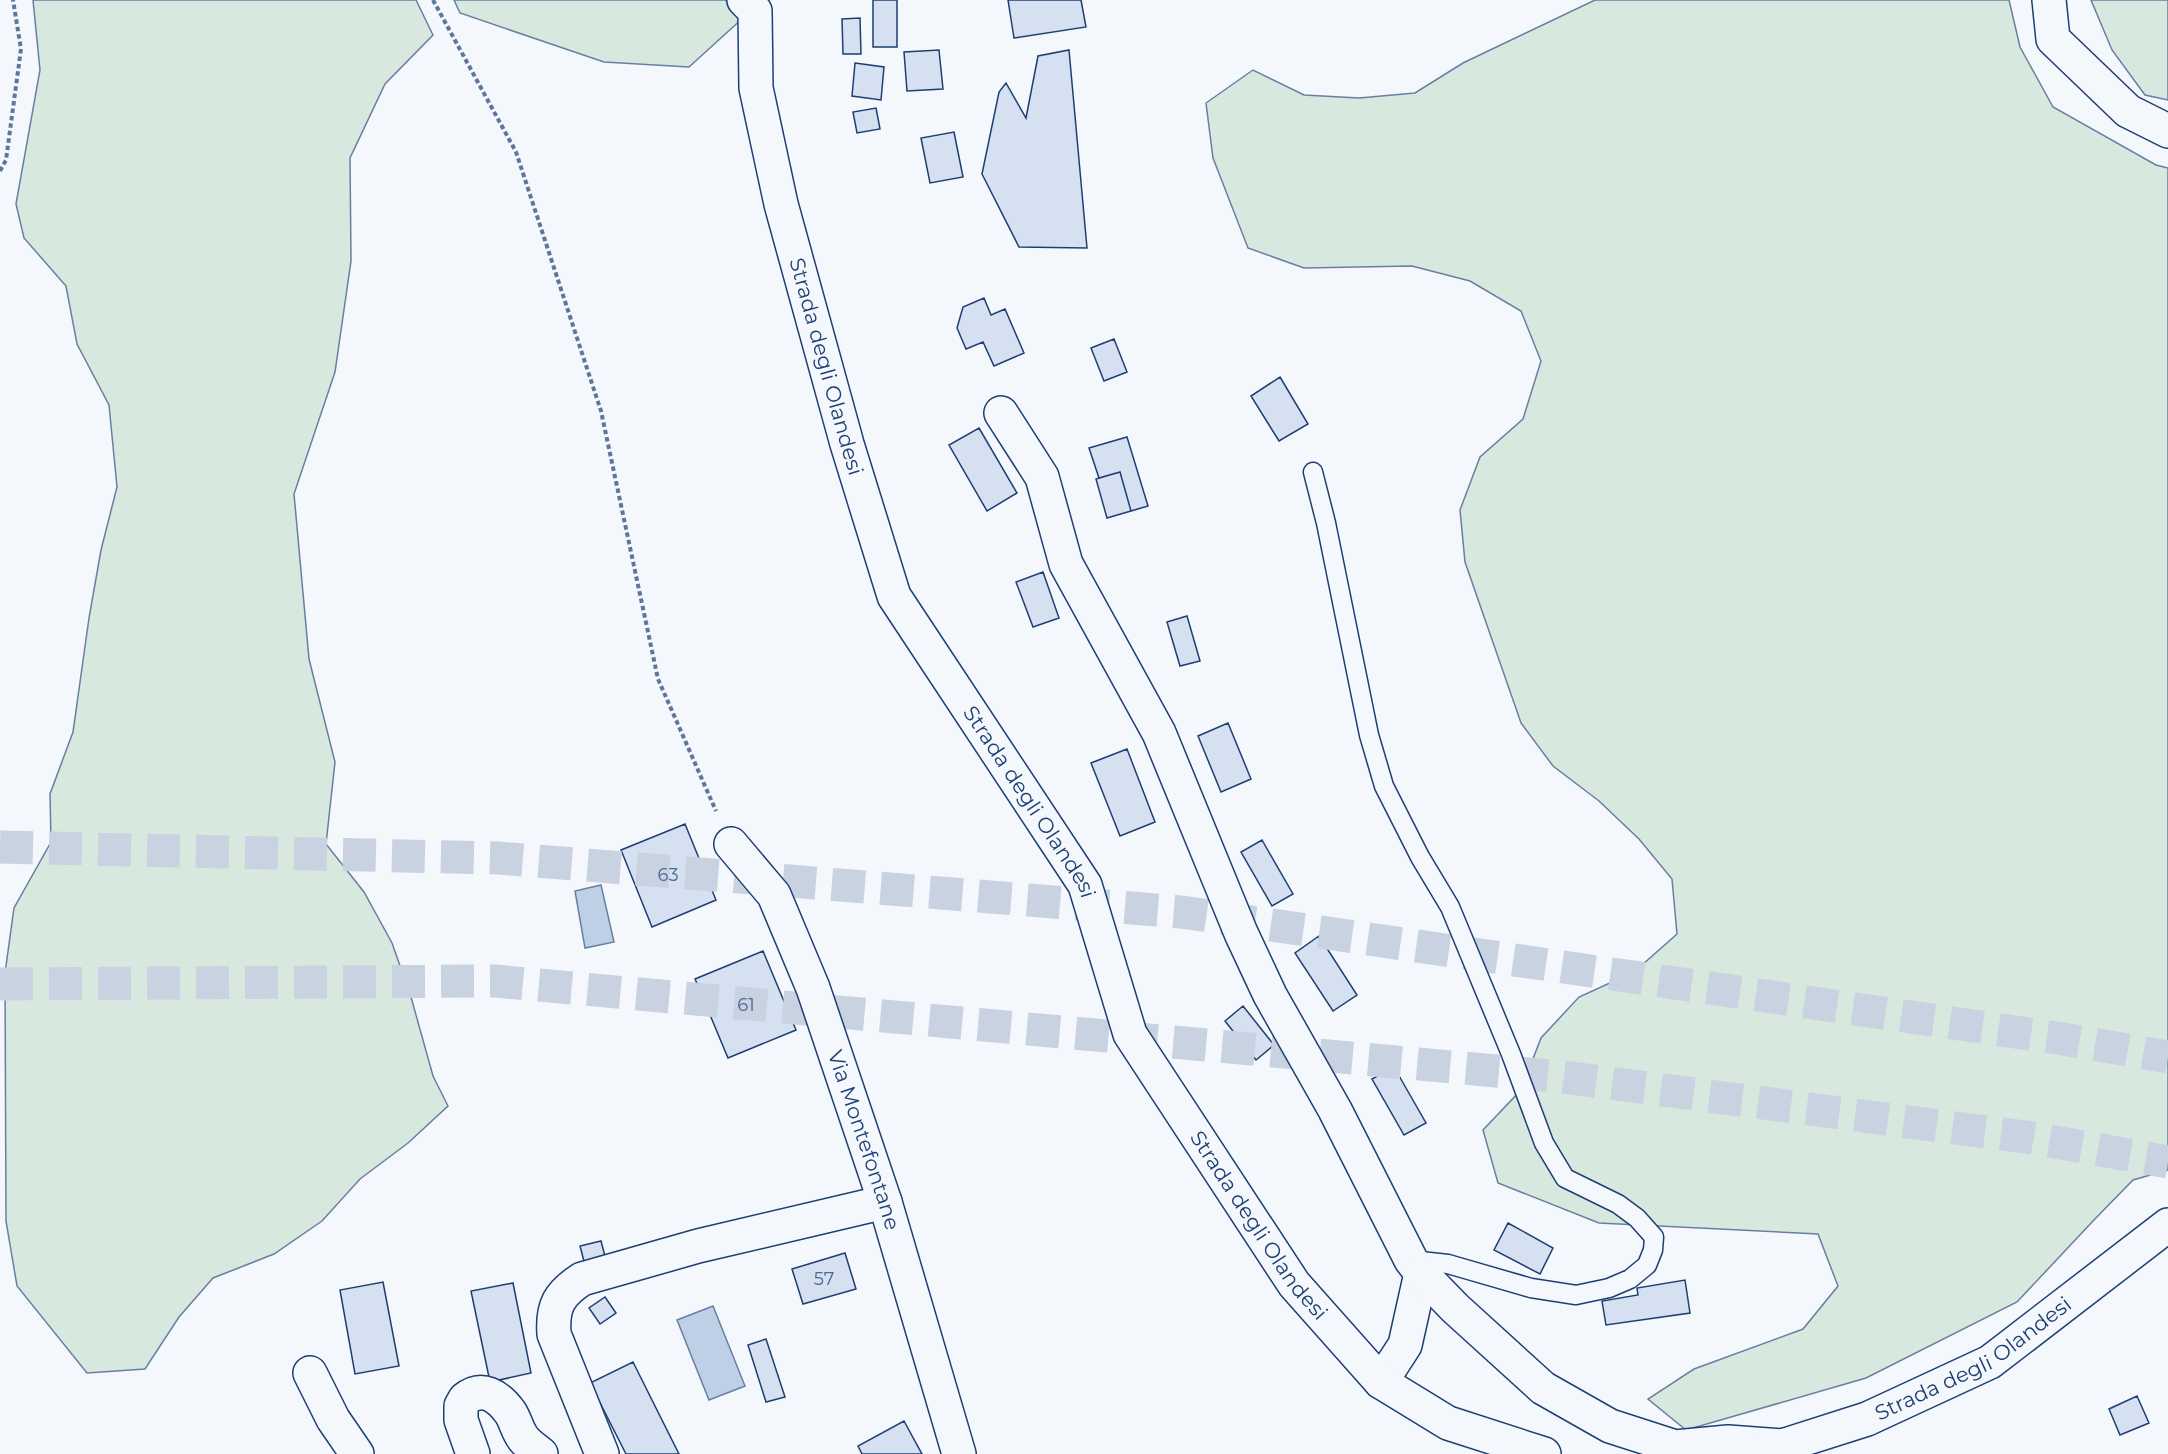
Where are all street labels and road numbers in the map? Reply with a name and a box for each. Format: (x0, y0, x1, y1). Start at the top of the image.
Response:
street label: Strada degli Olandesi (784, 255, 869, 478)
street label: Strada degli Olandesi (958, 701, 1101, 901)
street label: Via Montefontane (823, 1047, 906, 1233)
street label: Strada degli Olandesi (1185, 1126, 1333, 1325)
street label: Strada degli Olandesi (1871, 1291, 2076, 1426)

